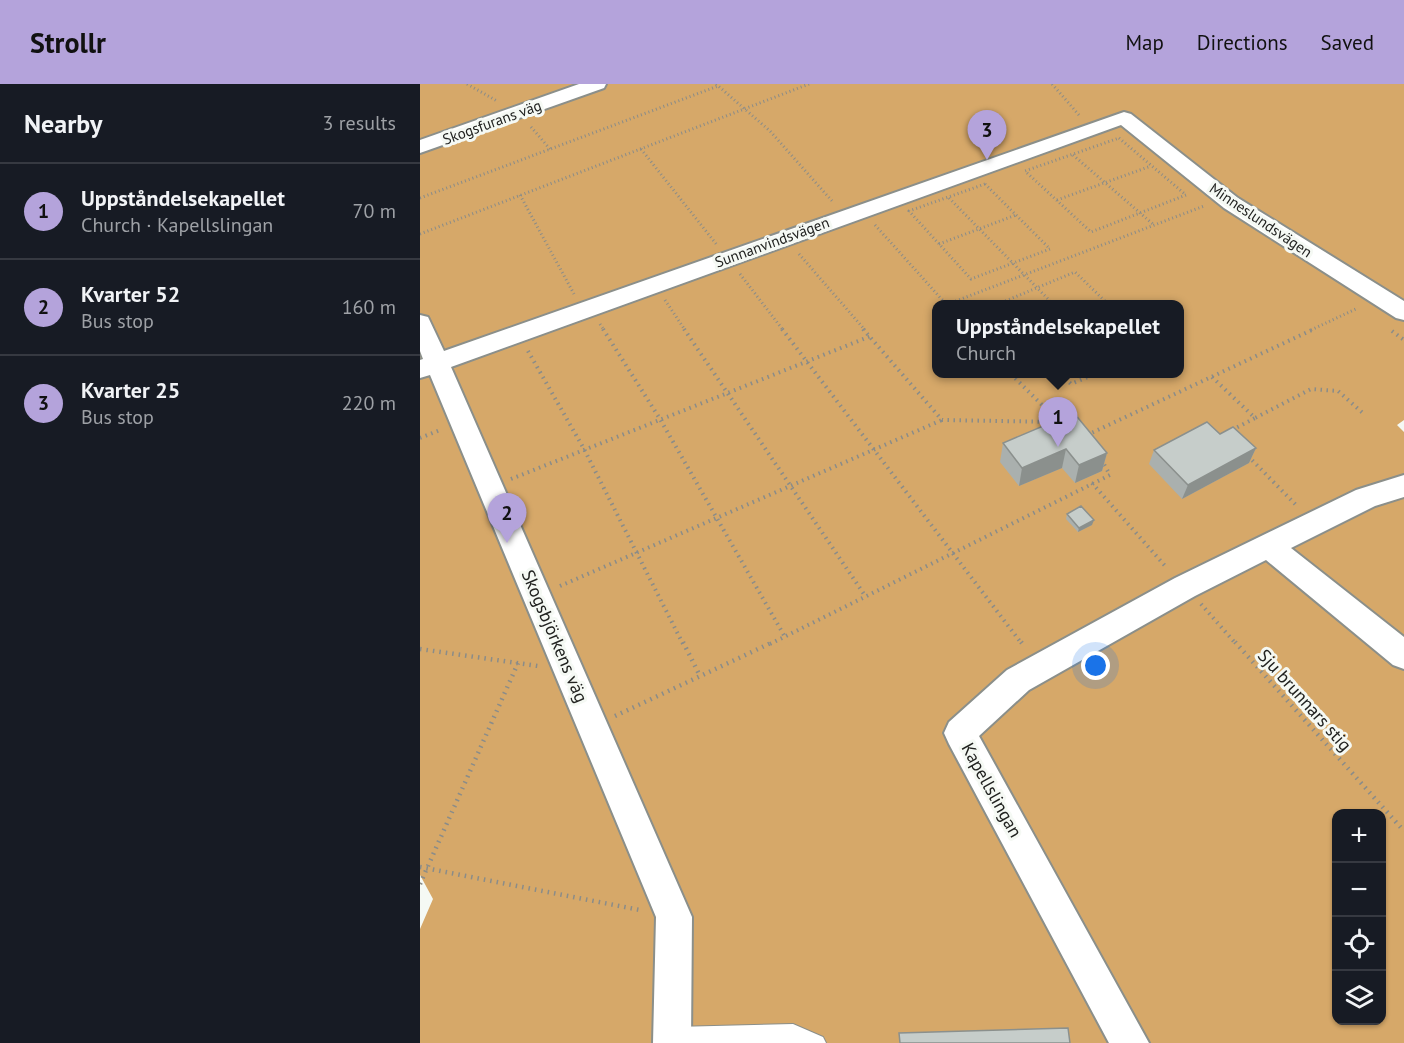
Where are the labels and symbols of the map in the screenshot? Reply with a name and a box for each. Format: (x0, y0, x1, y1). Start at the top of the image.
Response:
street label: Skogsfurans väg (440, 95, 544, 149)
pin: 3 (968, 110, 1006, 160)
street label: Minneslundsvägen (1206, 179, 1316, 261)
street label: Sunnanvindsvägen (712, 212, 832, 272)
pin: 1 (1038, 398, 1078, 447)
pin: 2 (488, 494, 526, 543)
street label: Skogsbjörkens väg (517, 566, 593, 706)
street label: Sju brunnars stig (1253, 644, 1357, 756)
your location (1081, 651, 1110, 680)
street label: Kapellslingan (957, 739, 1027, 841)

